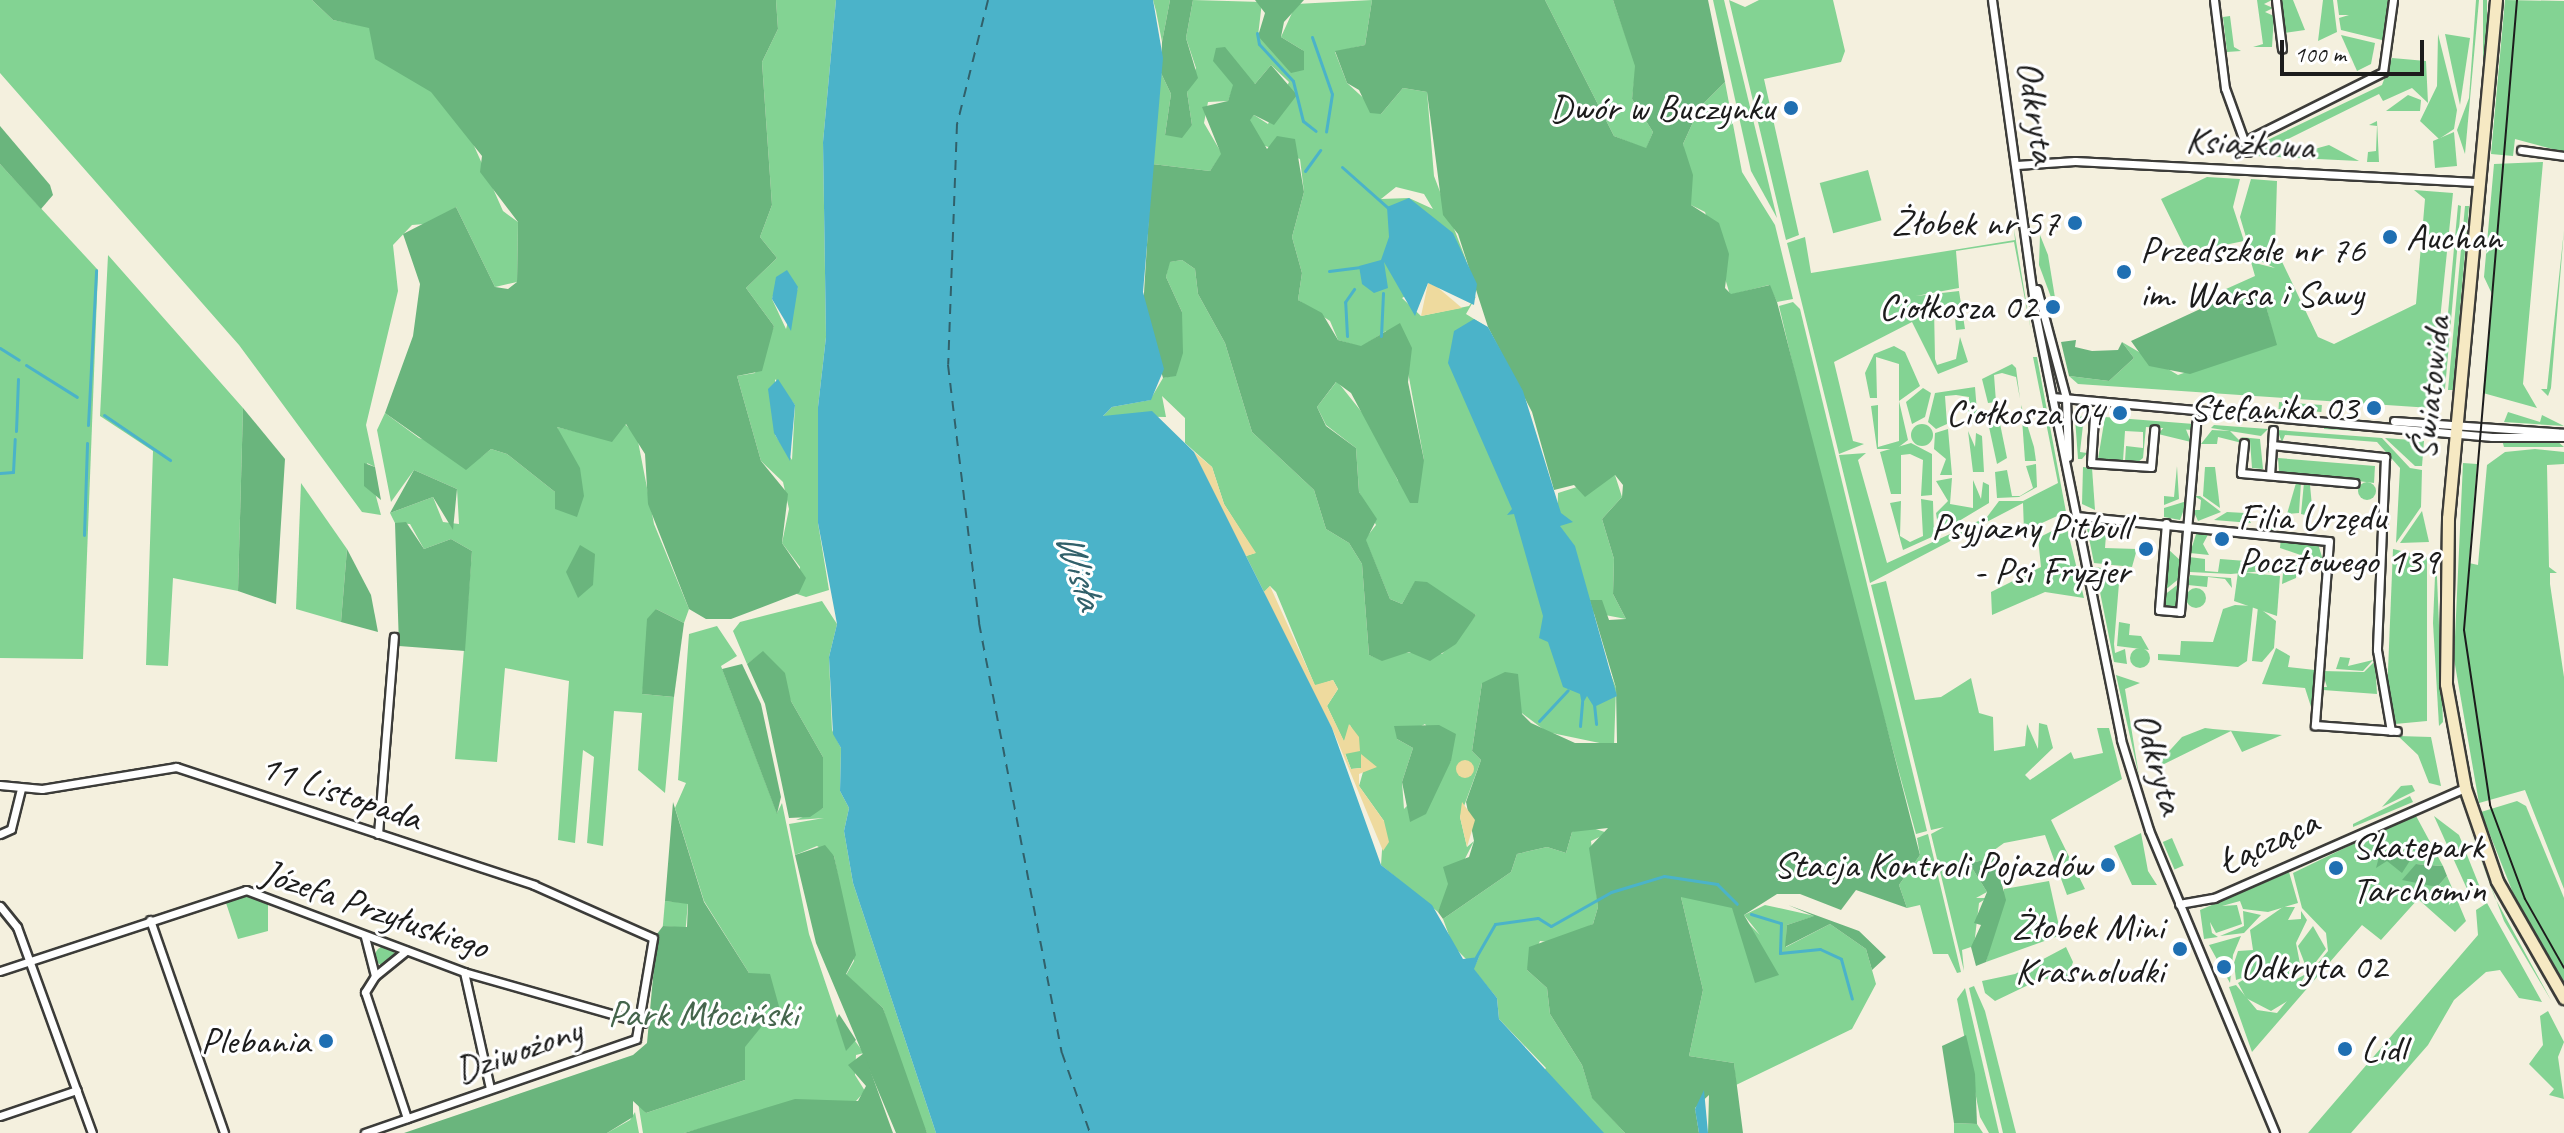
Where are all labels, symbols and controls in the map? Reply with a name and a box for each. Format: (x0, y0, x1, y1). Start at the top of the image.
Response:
scale bar (2284, 24, 2428, 74)
text: 100 m (2294, 39, 2346, 69)
street label: Odkryta (2006, 57, 2068, 167)
place label: Dwór w Buczynku (1550, 85, 1775, 131)
marker: Dwór w Buczynku (1782, 99, 1800, 117)
street label: Książkowa (2185, 117, 2315, 169)
place label: Żłobek nr 57 (1891, 200, 2059, 246)
marker: Żłobek nr 57 (2066, 214, 2084, 232)
place label: Auchan (2406, 214, 2502, 260)
place label: Przedszkole nr 76 im. Warsa i Sawy (2140, 227, 2365, 316)
marker: Auchan (2381, 228, 2399, 246)
marker: Przedszkole nr 76 im. Warsa i Sawy (2115, 263, 2133, 281)
place label: Ciołkosza 02 (1879, 284, 2037, 330)
marker: Ciołkosza 02 (2044, 298, 2062, 316)
street label: Światowida (2400, 314, 2460, 462)
place label: Stefanika 03 (2189, 385, 2358, 431)
place label: Ciołkosza 04 (1946, 390, 2104, 436)
marker: Stefanika 03 (2365, 399, 2383, 417)
marker: Ciołkosza 04 (2111, 404, 2129, 422)
place label: Filia Urzędu Pocztowego 139 (2238, 494, 2439, 584)
place label: Psyjazny Pitbull - Psi Fryzjer (1931, 504, 2130, 594)
water label: Wisła (1045, 526, 1115, 614)
marker: Filia Urzędu Pocztowego 139 (2213, 530, 2231, 548)
marker: Psyjazny Pitbull - Psi Fryzjer (2137, 540, 2155, 558)
street label: Odkryta (2123, 707, 2195, 819)
street label: 11 Listopada (254, 743, 428, 841)
street label: Łącząca (2211, 799, 2325, 885)
place label: Skatepark Tarchomin (2352, 823, 2486, 912)
place label: Stacja Kontroli Pojazdów (1775, 842, 2092, 888)
street label: Józefa Przyłuskiego (256, 849, 494, 969)
marker: Stacja Kontroli Pojazdów (2099, 856, 2117, 874)
marker: Skatepark Tarchomin (2327, 859, 2345, 877)
place label: Żłobek Mini Krasnoludki (2011, 904, 2164, 994)
marker: Żłobek Mini Krasnoludki (2171, 940, 2189, 958)
place label: Odkryta 02 (2240, 944, 2387, 990)
marker: Odkryta 02 (2215, 958, 2233, 976)
park label: Park Młociński (608, 991, 798, 1037)
street label: Dziwożony (449, 1007, 587, 1093)
place label: Plebania (201, 1018, 310, 1064)
place label: Lidl (2361, 1026, 2406, 1072)
marker: Plebania (317, 1032, 335, 1050)
marker: Lidl (2336, 1040, 2354, 1058)

